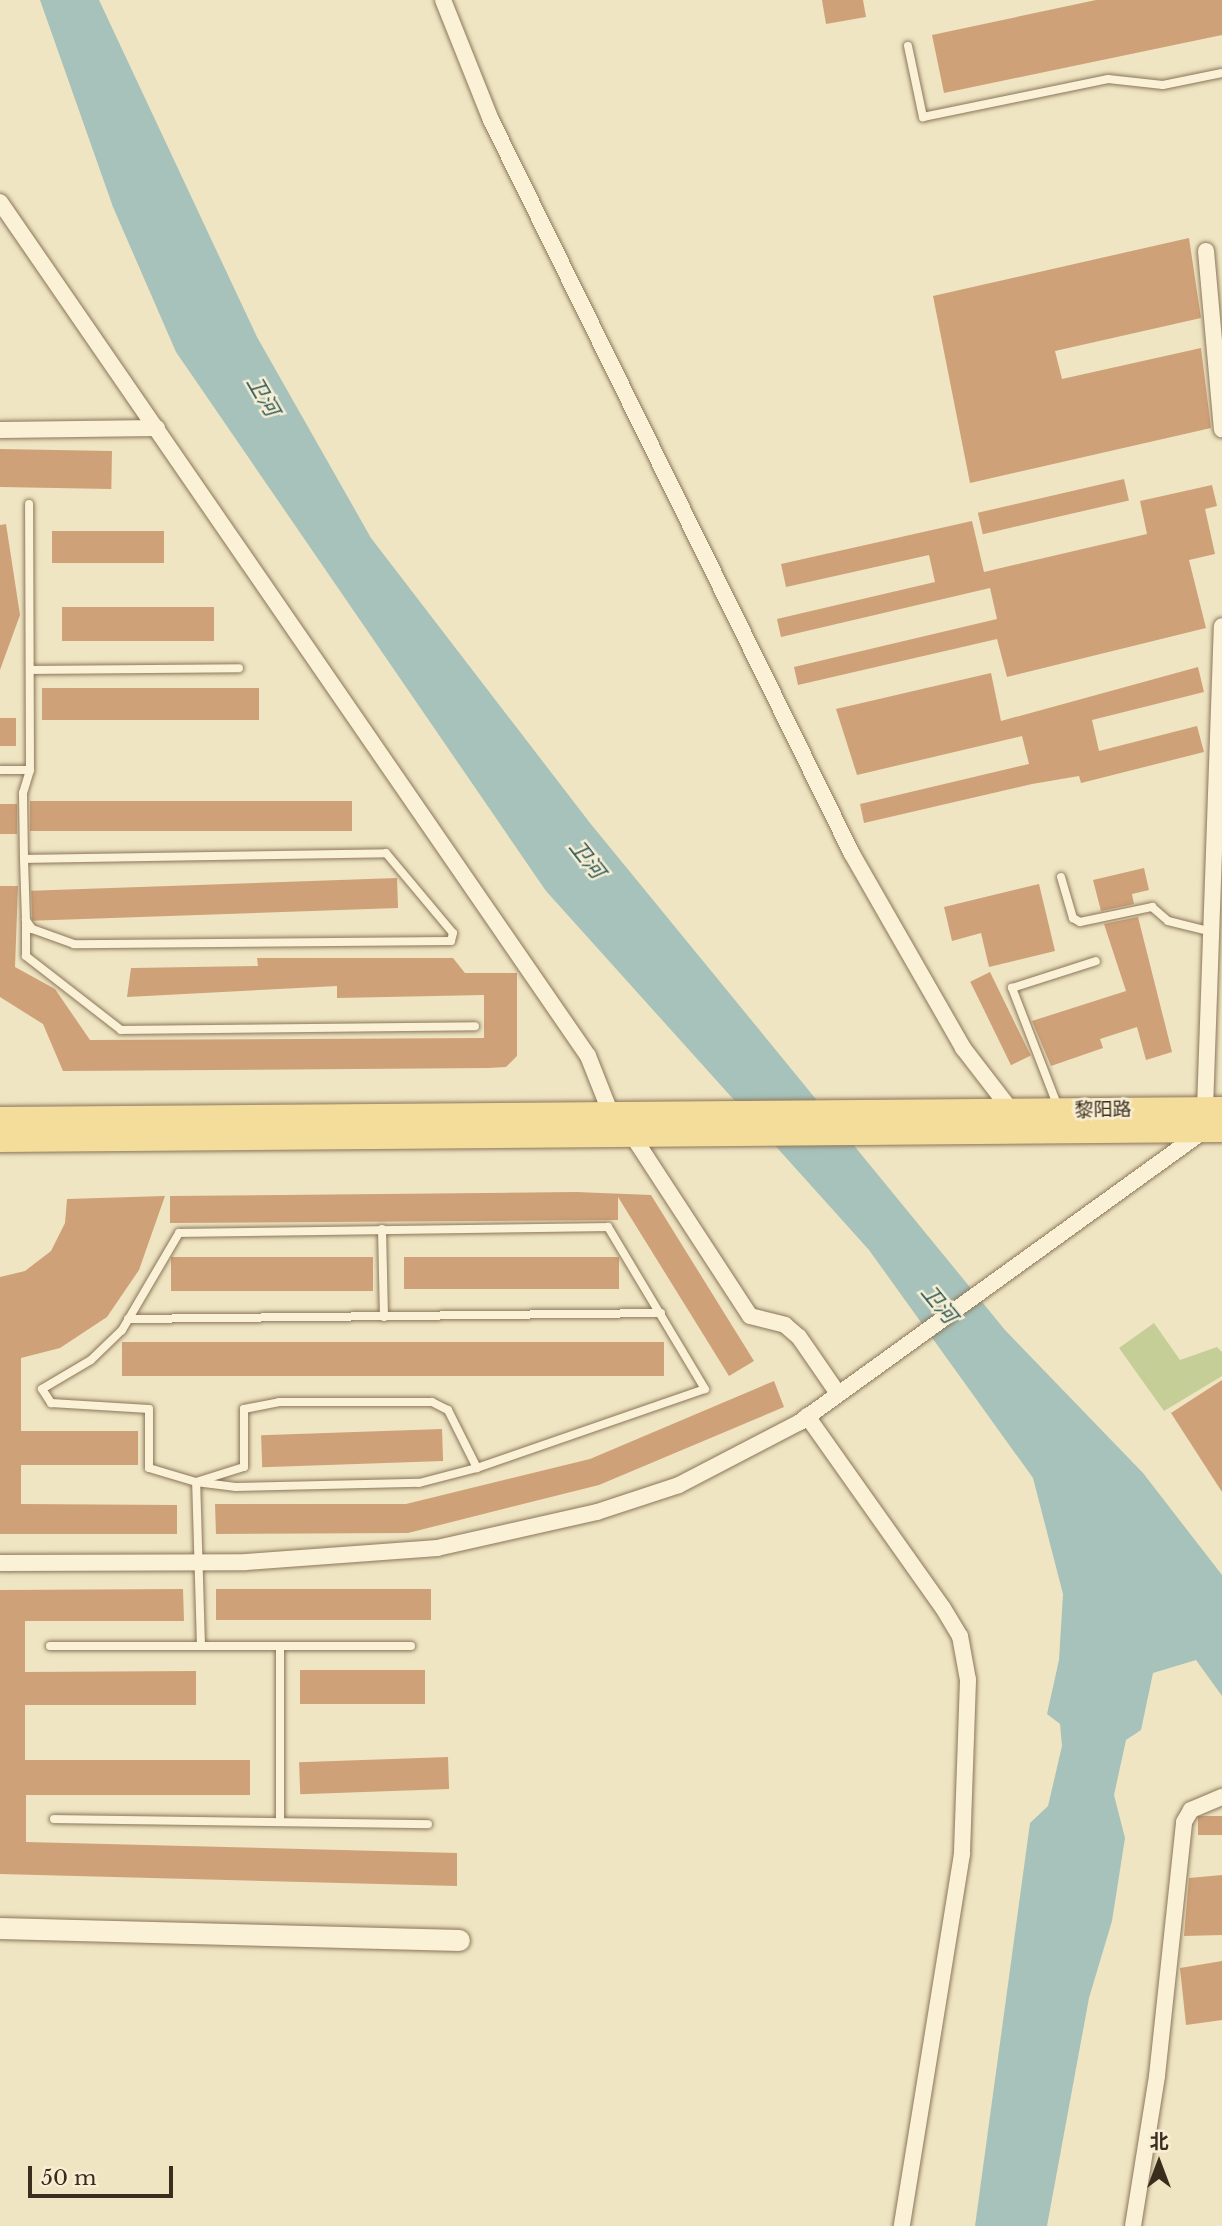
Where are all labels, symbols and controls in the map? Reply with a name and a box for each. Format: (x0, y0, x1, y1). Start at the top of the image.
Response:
water label: 卫河 (242, 372, 284, 420)
water label: 卫河 (564, 835, 610, 883)
street label: 黎阳路 (1074, 1098, 1132, 1122)
water label: 卫河 (916, 1280, 962, 1328)
north arrow (1124, 2128, 1194, 2198)
text: 北 (1149, 2130, 1169, 2153)
scale bar (32, 2152, 177, 2196)
text: 50 m (41, 2165, 96, 2191)

